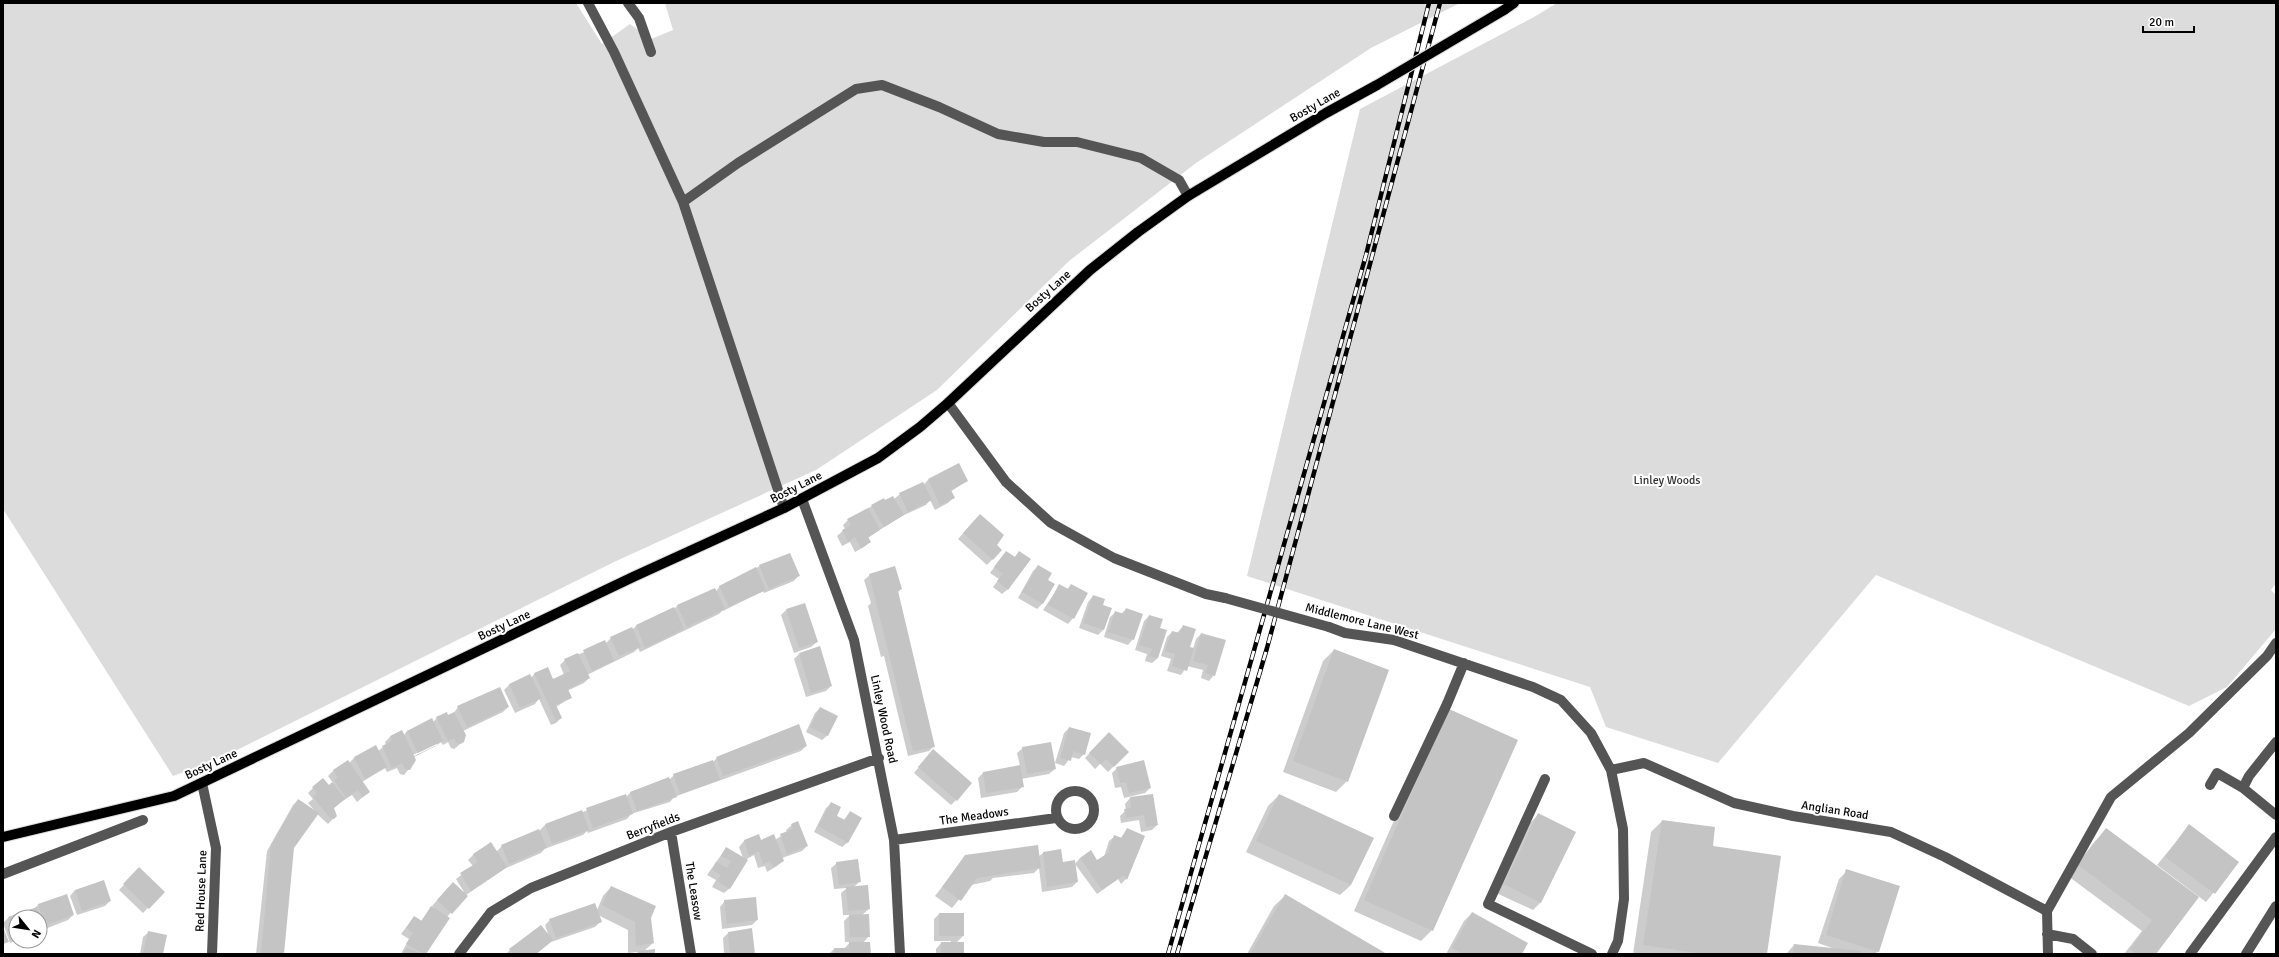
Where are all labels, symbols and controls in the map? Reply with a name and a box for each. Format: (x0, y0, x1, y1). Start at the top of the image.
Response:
scale bar (2143, 8, 2194, 34)
text: 20 m (2149, 15, 2174, 30)
street label: Bosty Lane (1287, 85, 1343, 126)
street label: Bosty Lane (1022, 267, 1074, 316)
street label: Bosty Lane (768, 468, 825, 507)
park label: Linley Woods (1633, 473, 1701, 488)
street label: Middlemore Lane West (1304, 600, 1420, 643)
street label: Bosty Lane (476, 607, 533, 644)
street label: Linley Wood Road (867, 673, 900, 765)
street label: Bosty Lane (183, 746, 240, 783)
street label: Anglian Road (1800, 798, 1870, 823)
street label: The Meadows (939, 804, 1009, 829)
street label: Berryfields (624, 809, 682, 844)
street label: Red House Lane (193, 850, 210, 932)
street label: The Leasow (681, 861, 706, 922)
north arrow (8, 909, 48, 949)
text: N (29, 927, 44, 940)

